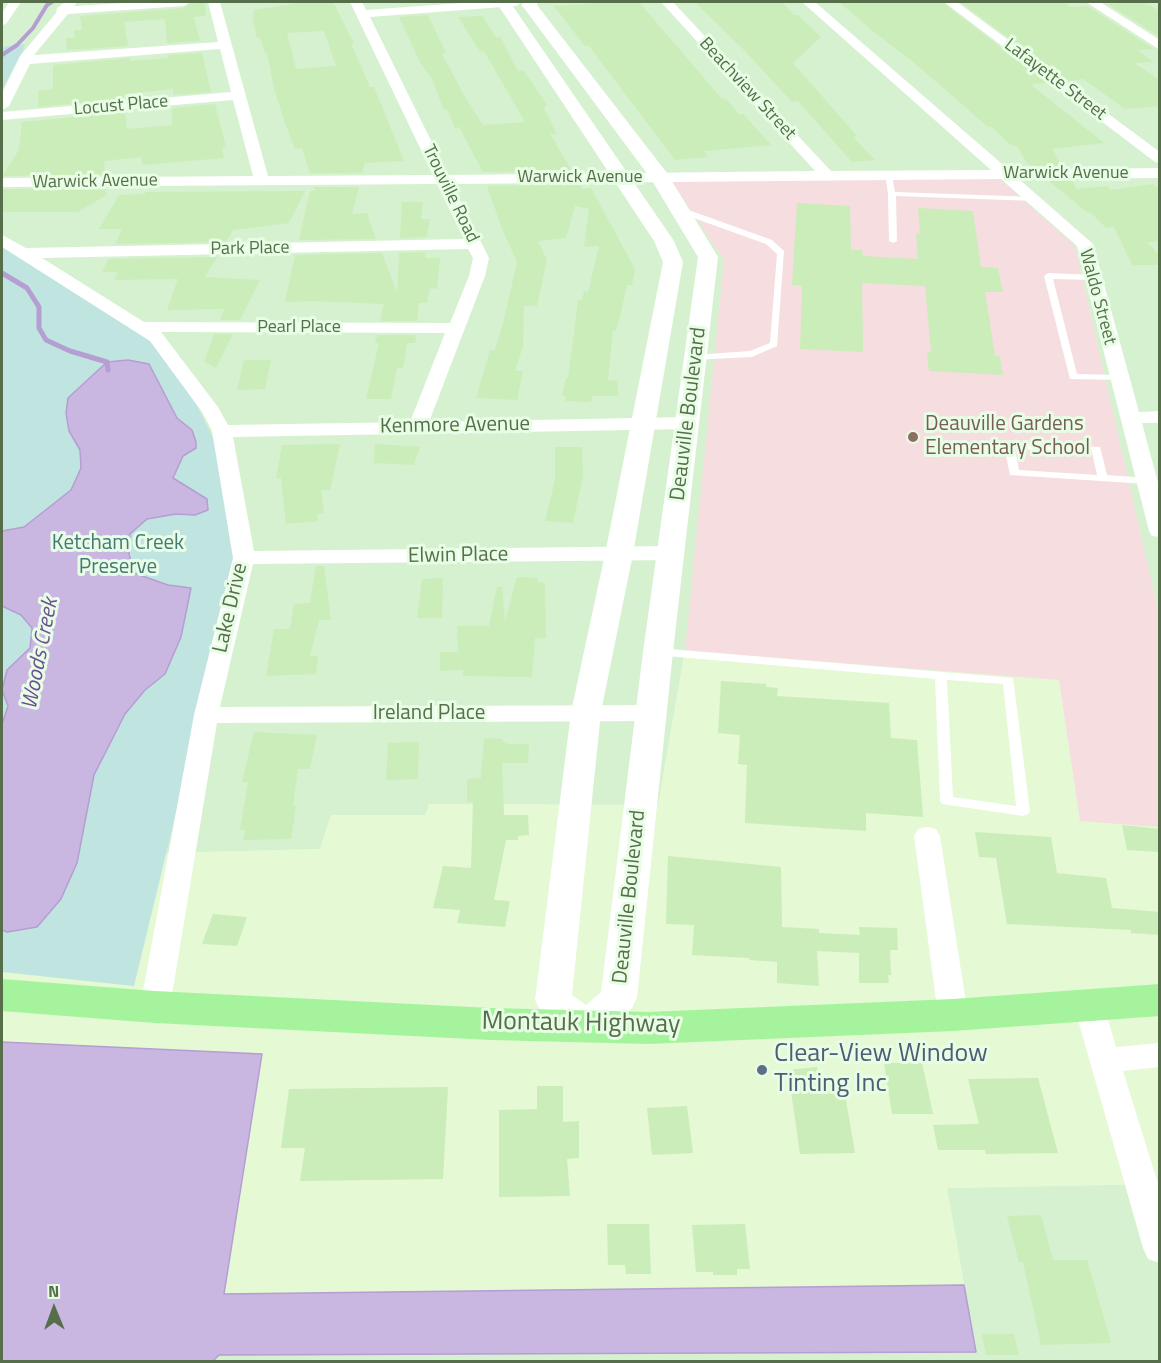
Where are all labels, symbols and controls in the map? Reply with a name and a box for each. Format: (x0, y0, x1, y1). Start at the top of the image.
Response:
street label: Beachview Street (694, 33, 800, 145)
street label: Lafayette Street (1000, 35, 1110, 125)
street label: Locust Place (73, 91, 169, 121)
street label: Trouville Road (417, 142, 483, 246)
street label: Warwick Avenue (1003, 163, 1129, 185)
street label: Warwick Avenue (517, 167, 643, 189)
street label: Warwick Avenue (32, 170, 158, 194)
street label: Park Place (210, 238, 290, 260)
street label: Waldo Street (1074, 247, 1120, 347)
street label: Pearl Place (257, 317, 341, 339)
street label: Deauville Boulevard (666, 326, 712, 502)
street label: Kenmore Avenue (380, 412, 530, 440)
place label: Deauville Gardens Elementary School (925, 412, 1090, 462)
marker: Deauville Gardens Elementary School (906, 430, 920, 444)
park label: Ketcham Creek Preserve (52, 531, 184, 581)
street label: Elwin Place (408, 543, 508, 569)
street label: Lake Drive (208, 561, 254, 655)
water label: Woods Creek (17, 596, 65, 712)
street label: Ireland Place (373, 701, 485, 727)
street label: Deauville Boulevard (608, 809, 652, 985)
street label: Montauk Highway (481, 1007, 681, 1041)
place label: Clear-View Window Tinting Inc (774, 1039, 988, 1100)
marker: Clear-View Window Tinting Inc (755, 1063, 769, 1077)
north arrow (24, 1279, 84, 1339)
text: N (48, 1279, 59, 1303)

